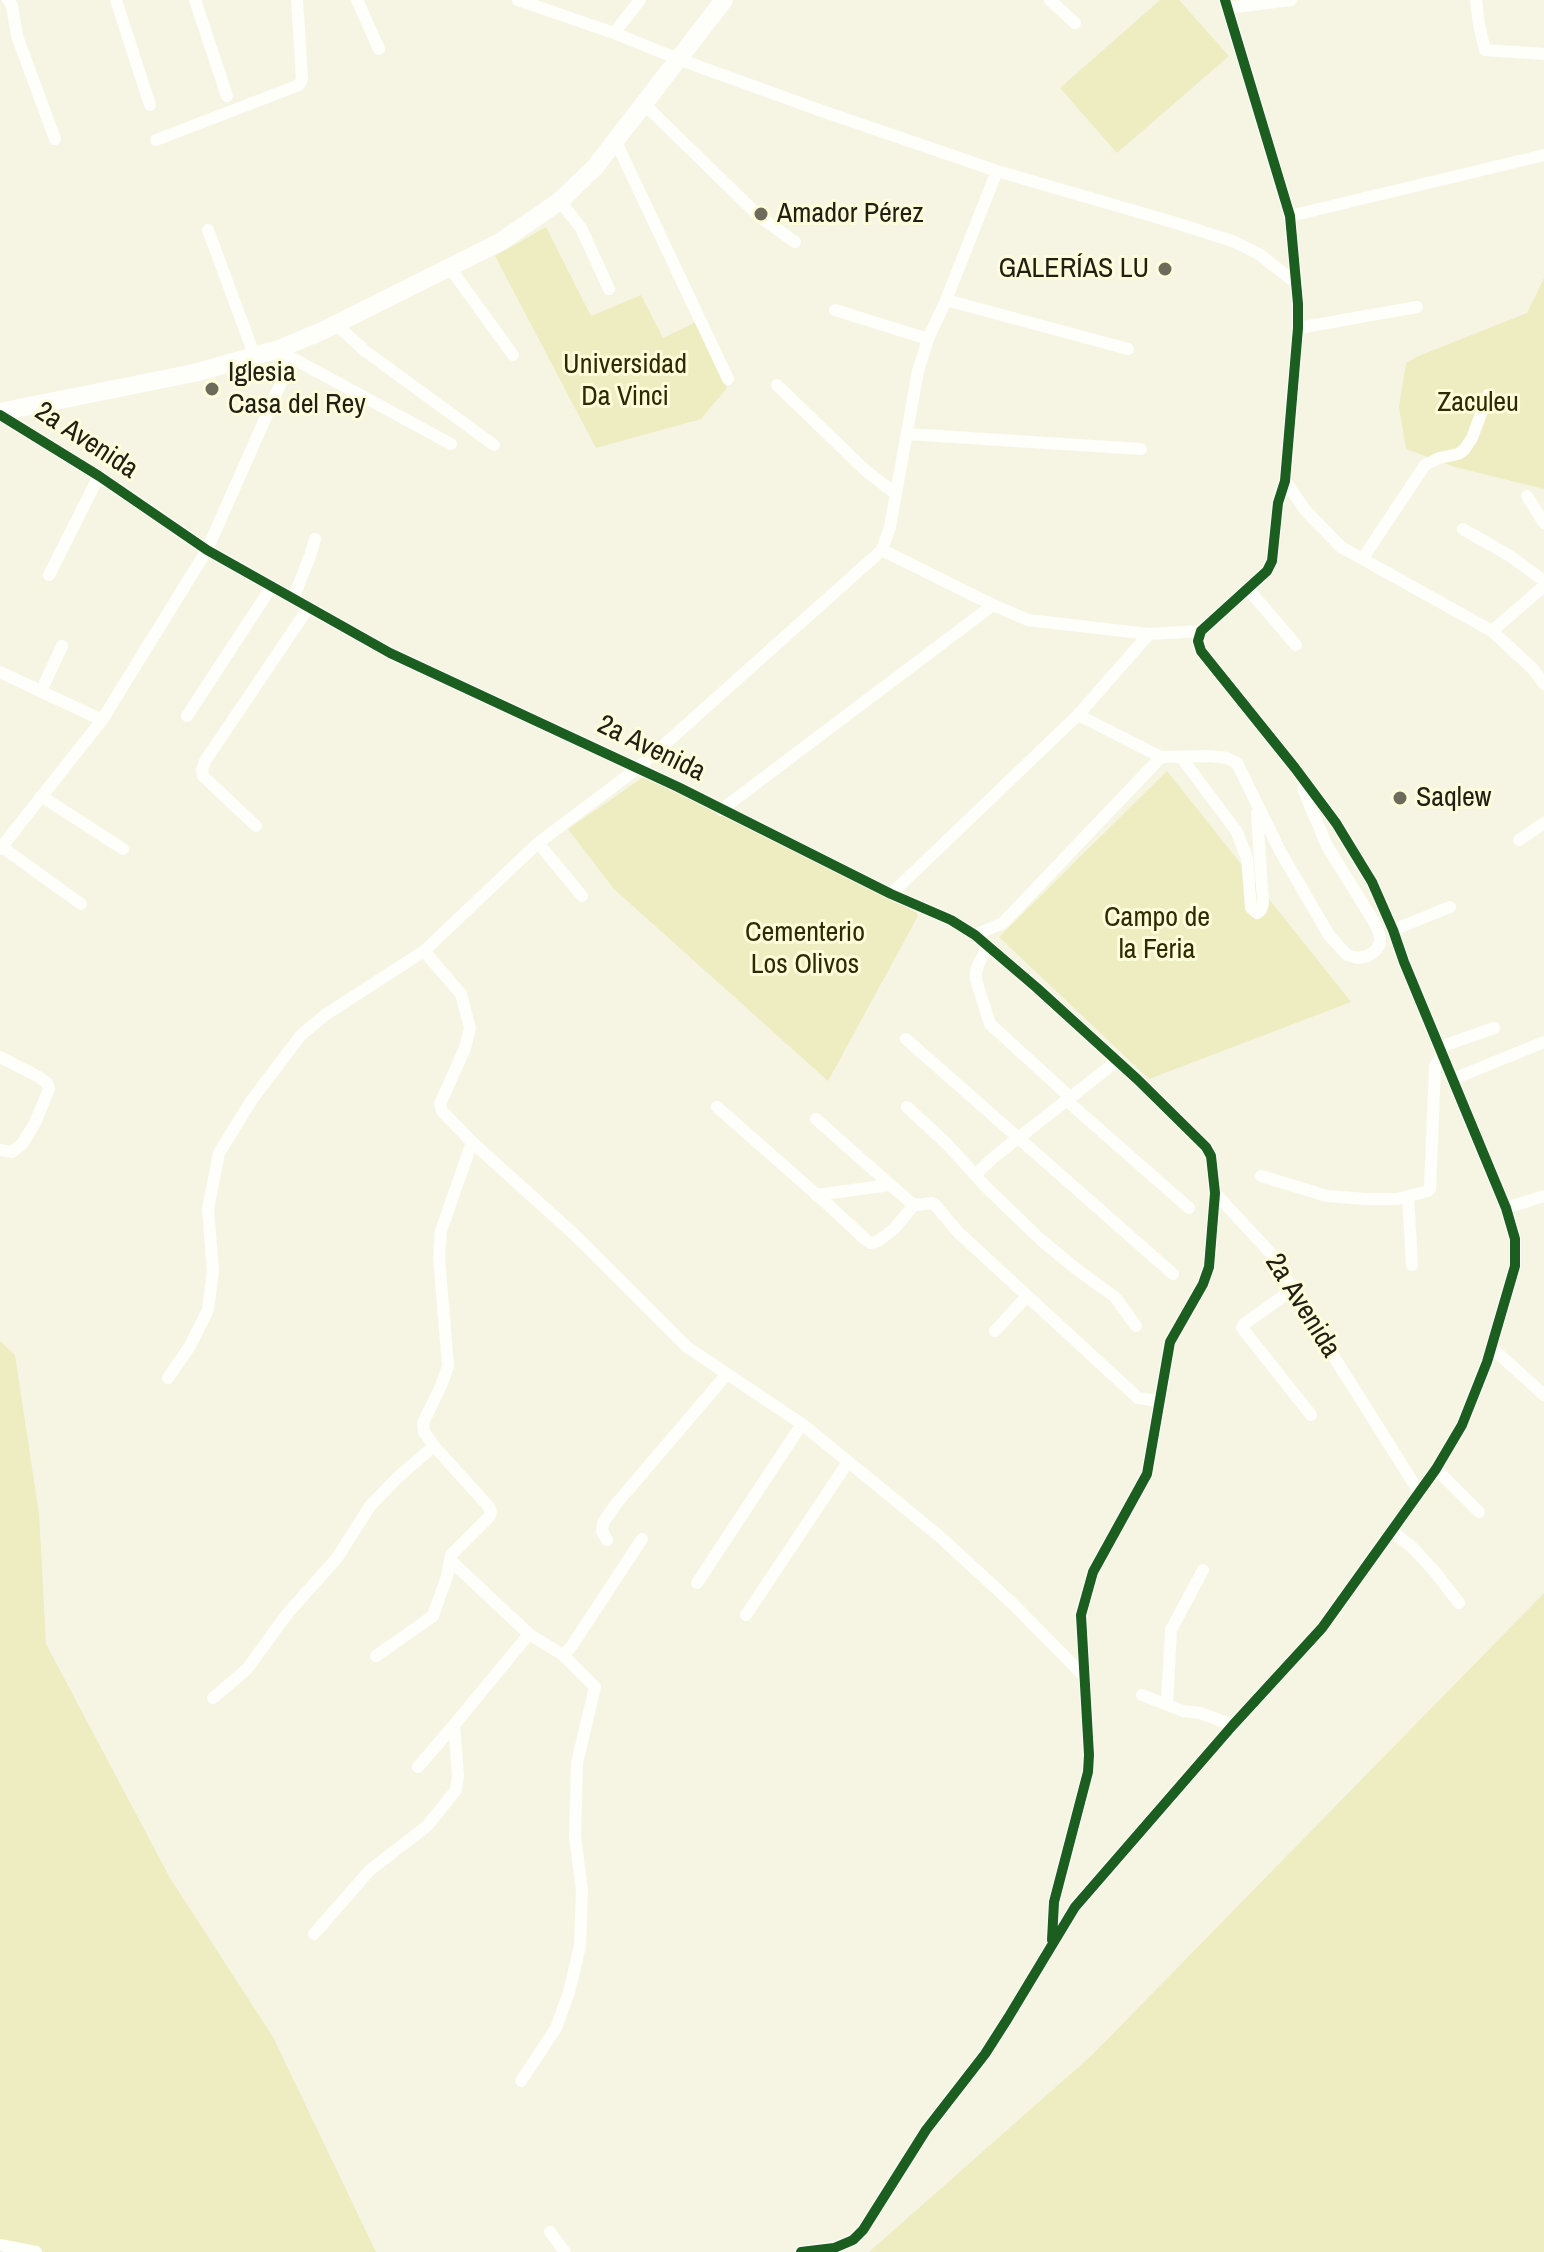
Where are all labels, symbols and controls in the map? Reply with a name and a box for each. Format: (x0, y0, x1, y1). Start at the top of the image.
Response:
place label: Amador Pérez (777, 197, 924, 231)
marker: Amador Pérez (752, 205, 770, 223)
place label: GALERÍAS LU (998, 252, 1149, 286)
marker: GALERÍAS LU (1156, 260, 1174, 278)
park label: Universidad Da Vinci (563, 348, 687, 414)
place label: Iglesia Casa del Rey (228, 356, 366, 422)
marker: Iglesia Casa del Rey (203, 380, 221, 398)
park label: Zaculeu (1437, 386, 1519, 420)
street label: 2a Avenida (28, 395, 144, 487)
street label: 2a Avenida (592, 709, 710, 789)
place label: Saqlew (1416, 781, 1491, 815)
marker: Saqlew (1391, 789, 1409, 807)
park label: Campo de la Feria (1104, 901, 1210, 967)
park label: Cementerio Los Olivos (745, 916, 865, 982)
street label: 2a Avenida (1257, 1248, 1347, 1364)

